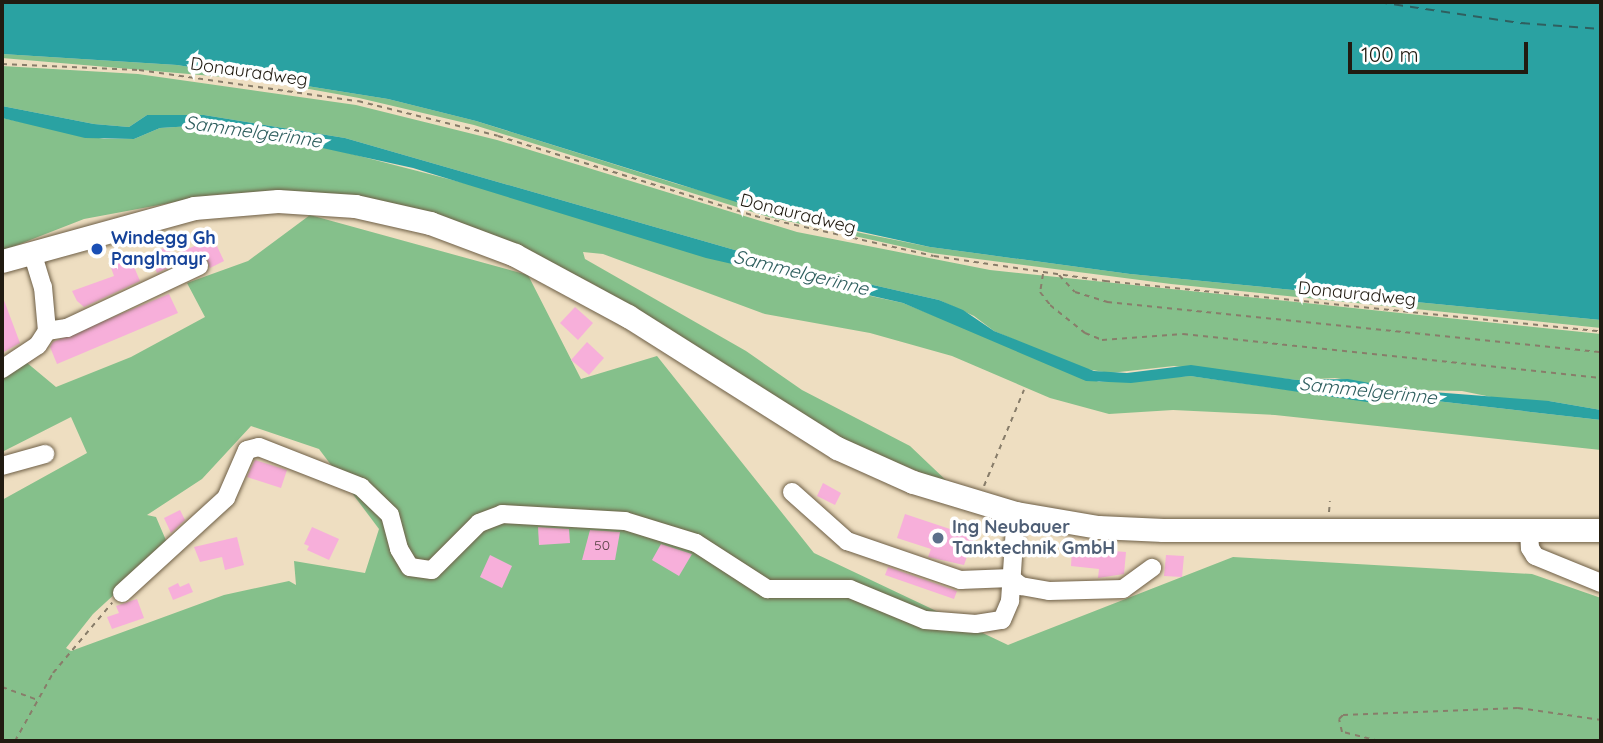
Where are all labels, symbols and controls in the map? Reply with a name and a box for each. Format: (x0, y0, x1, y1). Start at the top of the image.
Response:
scale bar (1351, 28, 1531, 72)
text: 100 m (1361, 41, 1419, 67)
street label: Donauradweg (189, 53, 309, 91)
water label: Sammelgerinne (183, 111, 323, 153)
street label: Donauradweg (738, 189, 858, 239)
place label: Windegg Gh Panglmayr (111, 228, 216, 270)
marker: Windegg Gh Panglmayr (89, 241, 105, 257)
water label: Sammelgerinne (731, 245, 871, 301)
street label: Donauradweg (1297, 277, 1417, 311)
water label: Sammelgerinne (1298, 372, 1438, 410)
place label: Ing Neubauer Tanktechnik GmbH (952, 517, 1115, 560)
marker: Ing Neubauer Tanktechnik GmbH (930, 530, 946, 546)
house number: 50 (594, 537, 610, 553)

